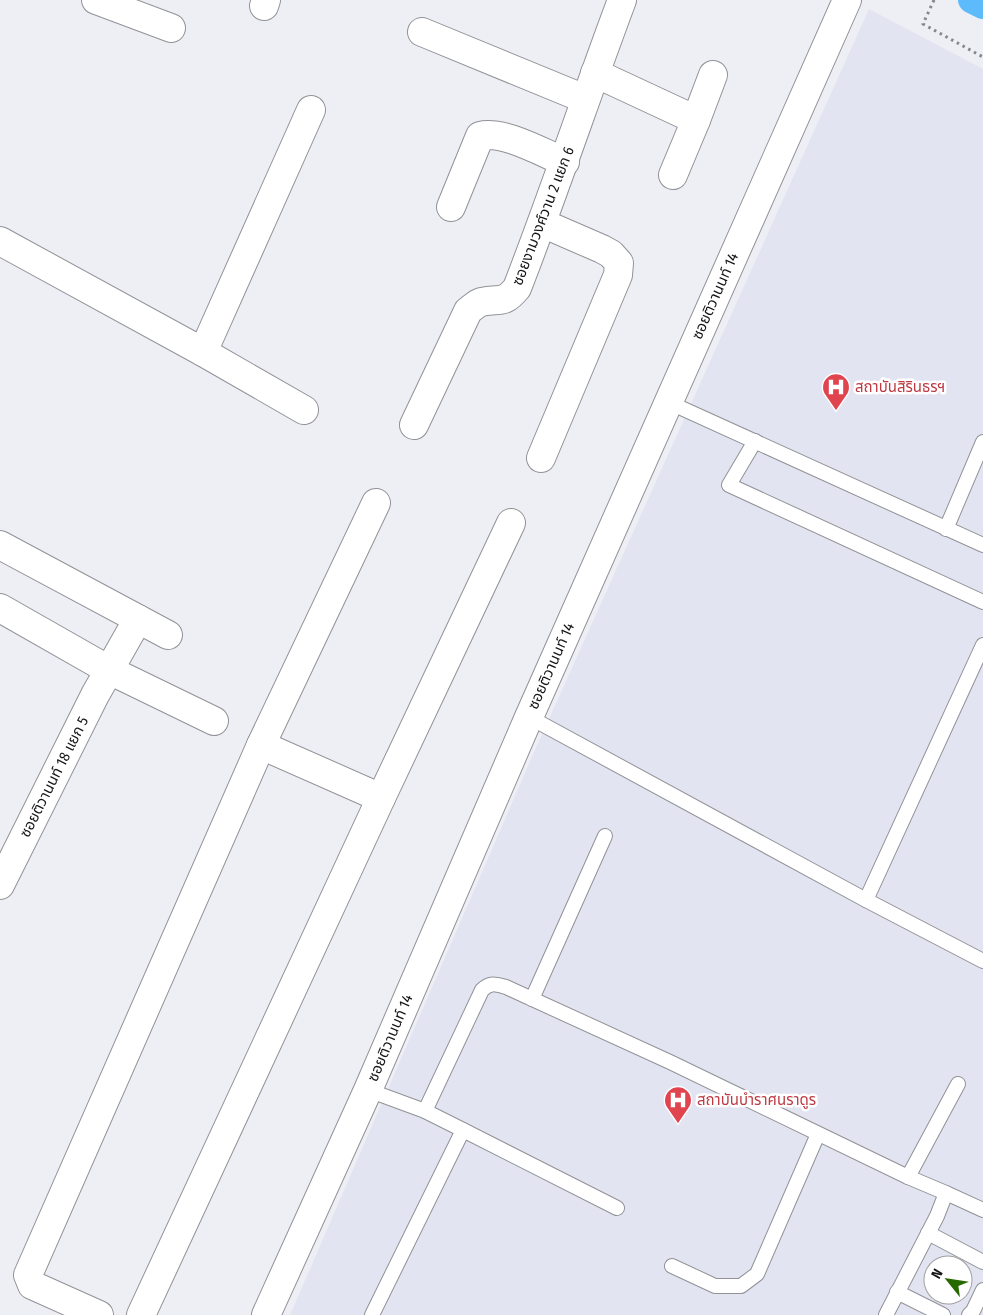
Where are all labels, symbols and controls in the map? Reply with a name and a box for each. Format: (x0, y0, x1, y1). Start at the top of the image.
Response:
street label: ซอยงามวงศ์วาน 2 แยก 6 (508, 144, 578, 288)
street label: ซอยติวานนท์ 14 (688, 250, 742, 342)
hospital icon: สถาบันสิรินธรฯ (821, 372, 851, 411)
place label: สถาบันสิรินธรฯ (855, 378, 945, 396)
street label: ซอยติวานนท์ 14 (524, 620, 578, 712)
street label: ซอยติวานนท์ 18 แยก 5 (16, 713, 92, 840)
street label: ซอยติวานนท์ 14 (364, 992, 416, 1084)
hospital icon: สถาบันบำราศนราดูร (663, 1085, 693, 1124)
place label: สถาบันบำราศนราดูร (697, 1091, 816, 1109)
north arrow (923, 1255, 973, 1305)
text: N (928, 1266, 947, 1282)

